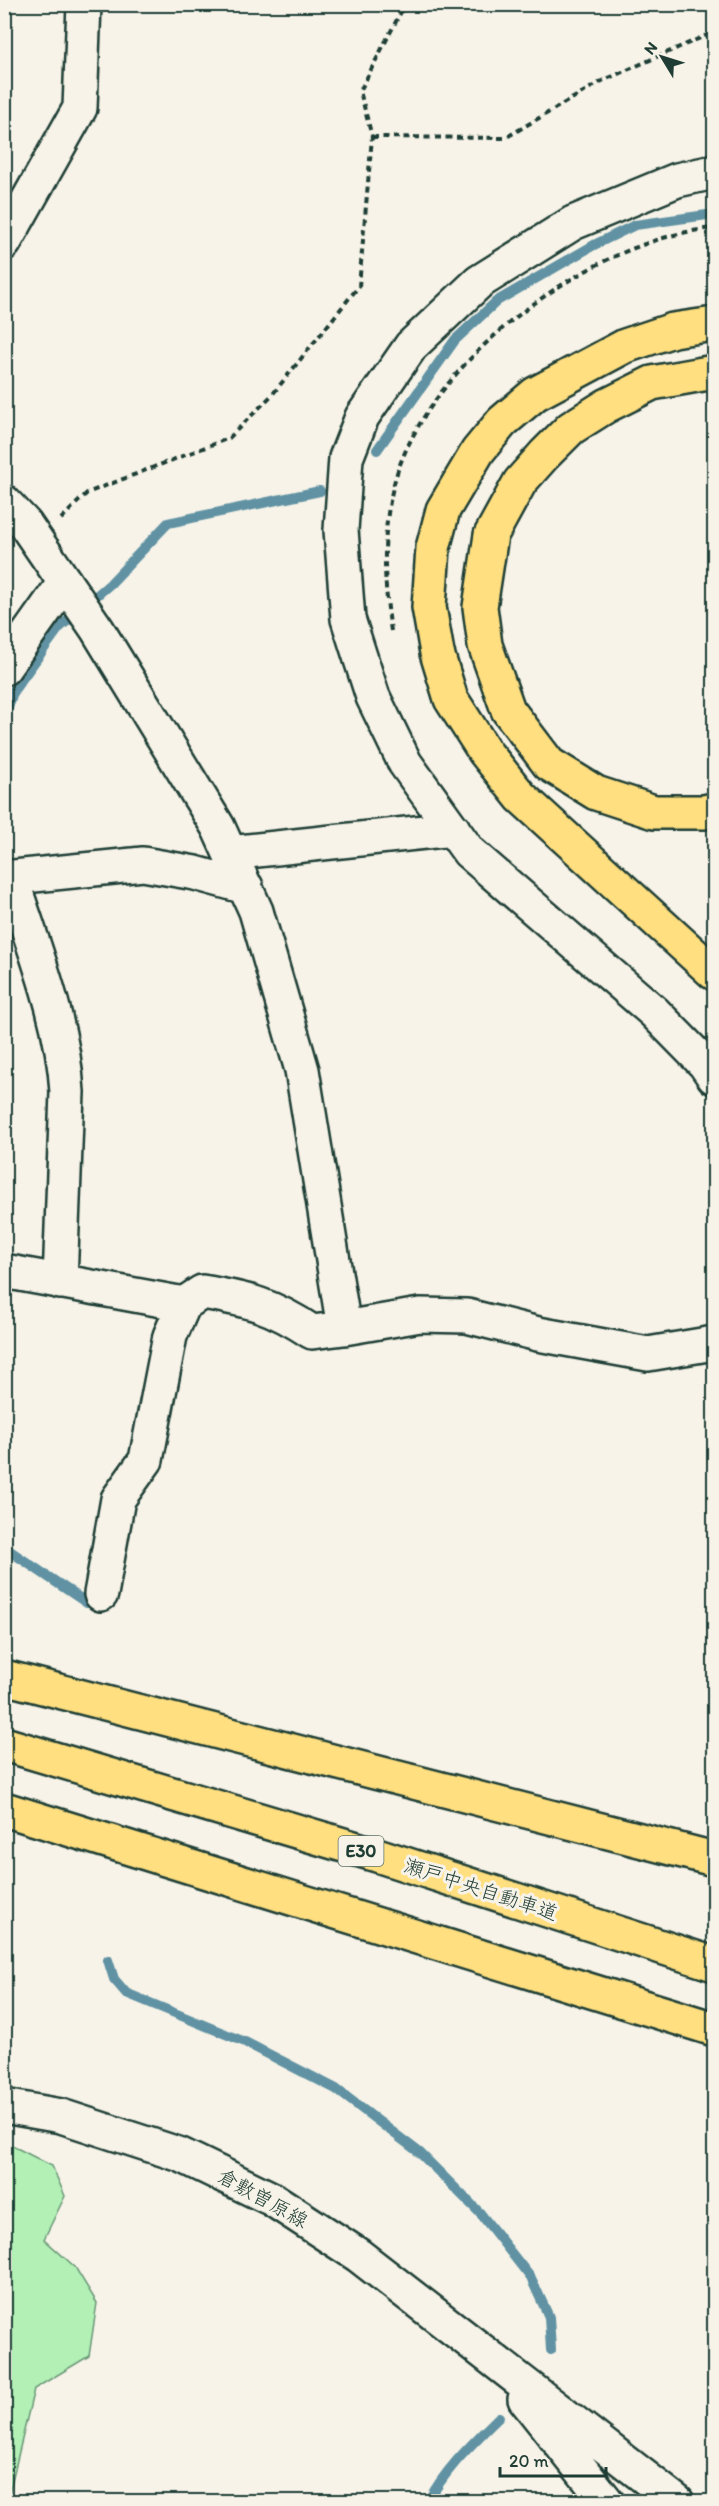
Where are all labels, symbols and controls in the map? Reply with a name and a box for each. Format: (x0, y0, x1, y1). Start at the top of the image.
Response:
north arrow (632, 27, 692, 87)
text: N (640, 38, 661, 58)
road number: E30 (338, 1836, 384, 1866)
street label: 瀬戸中央自動車道 (401, 1853, 561, 1925)
street label: 倉敷曽原線 (213, 2163, 313, 2233)
scale bar (500, 2440, 606, 2478)
text: 20 m (509, 2450, 549, 2472)

